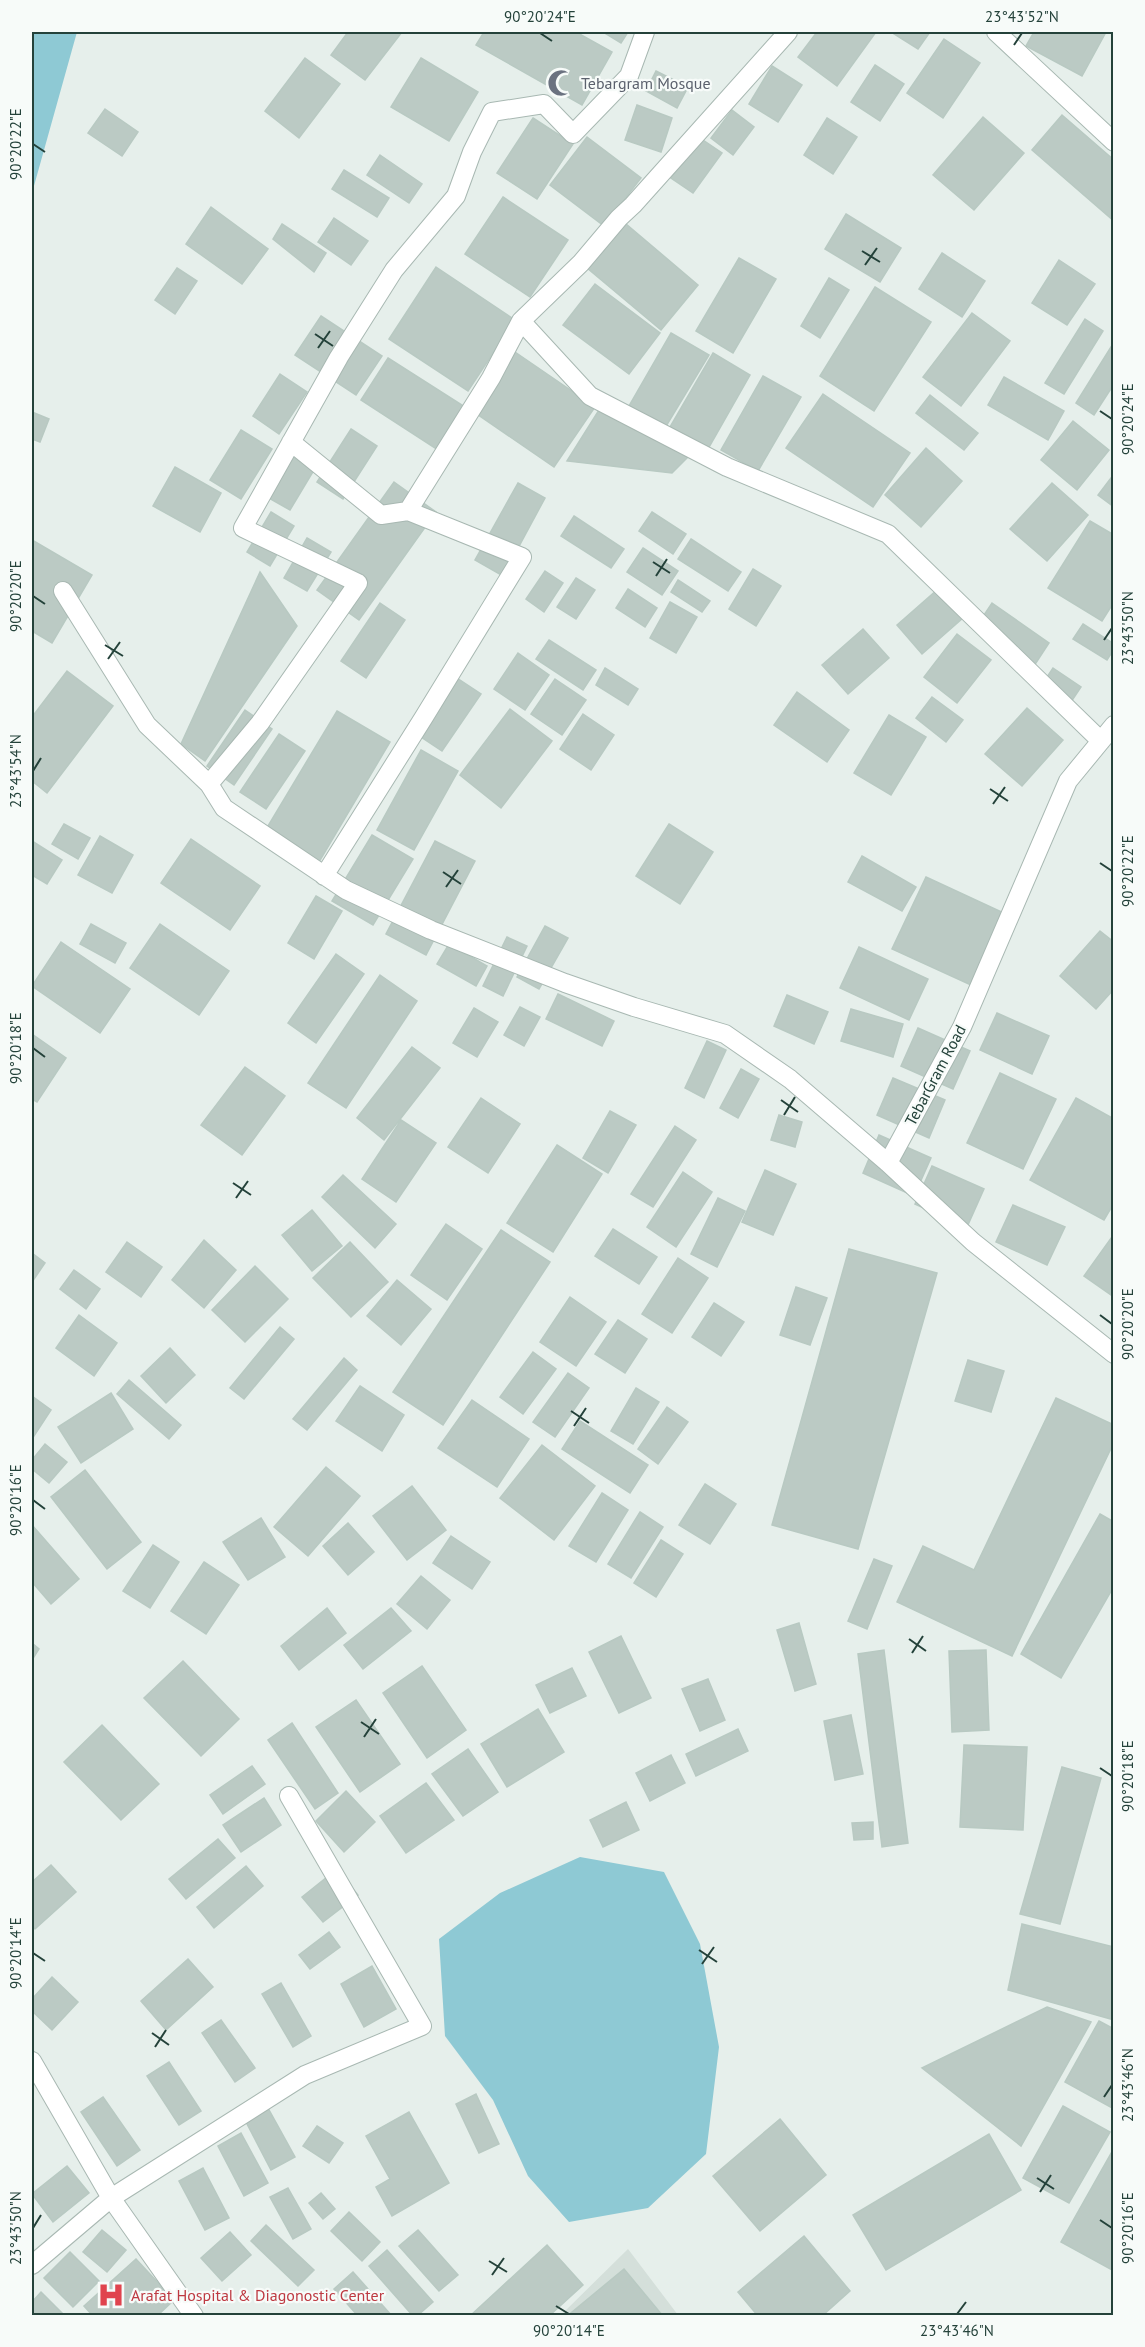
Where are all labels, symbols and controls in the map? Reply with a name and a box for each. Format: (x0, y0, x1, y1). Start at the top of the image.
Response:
text: 90°20'24"E (504, 7, 576, 26)
text: 23°43'52"N (985, 7, 1059, 26)
mosque icon: Tebargram Mosque (546, 68, 576, 98)
place label: Tebargram Mosque (581, 73, 711, 93)
text: 90°20'22"E (6, 108, 25, 180)
text: 90°20'24"E (1118, 383, 1137, 455)
text: 90°20'20"E (6, 560, 25, 632)
text: 23°43'50"N (1118, 591, 1137, 665)
text: 23°43'54"N (6, 734, 25, 808)
text: 90°20'22"E (1118, 835, 1137, 907)
text: 90°20'18"E (6, 1012, 25, 1084)
street label: TebarGram Road (900, 1021, 970, 1129)
text: 90°20'20"E (1118, 1288, 1137, 1360)
text: 90°20'16"E (6, 1464, 25, 1536)
text: 90°20'18"E (1118, 1740, 1137, 1812)
text: 90°20'14"E (6, 1917, 25, 1989)
text: 23°43'46"N (1118, 2048, 1137, 2122)
text: 23°43'50"N (6, 2191, 25, 2265)
text: 90°20'16"E (1118, 2192, 1137, 2264)
hospital icon: Arafat Hospital & Diagonostic Center (96, 2280, 126, 2310)
place label: Arafat Hospital & Diagonostic Center (131, 2285, 385, 2305)
text: 90°20'14"E (533, 2321, 605, 2340)
text: 23°43'46"N (920, 2321, 994, 2340)

